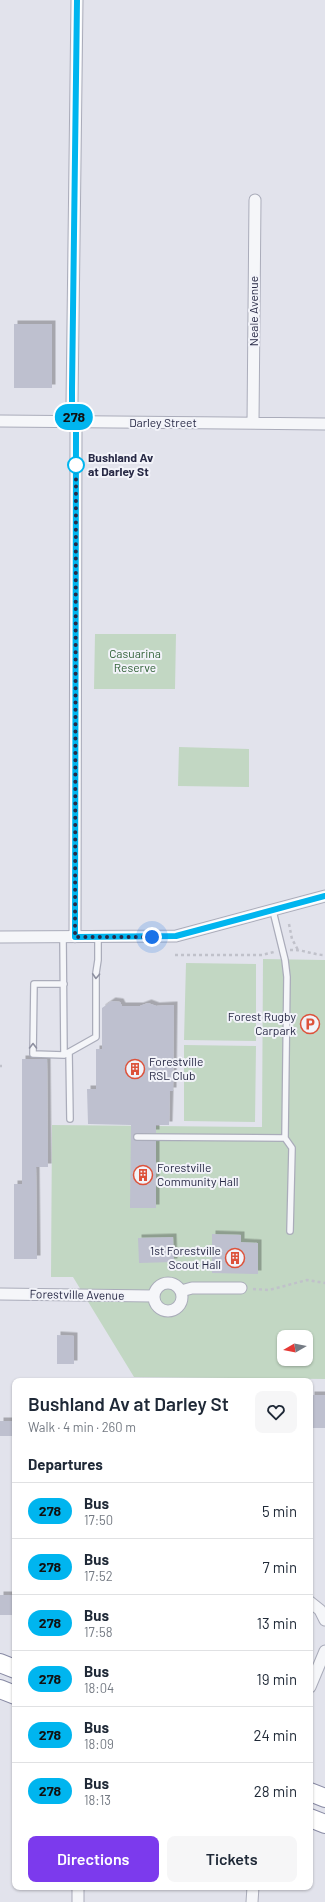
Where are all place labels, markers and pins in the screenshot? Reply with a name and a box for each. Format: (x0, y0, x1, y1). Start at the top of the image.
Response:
place label: Bushland Av at Darley St (88, 450, 153, 478)
marker: Bushland Av at Darley St (67, 456, 85, 474)
place label: Forest Rugby Carpark (228, 1009, 296, 1037)
parking icon: Forest Rugby Carpark (299, 1013, 321, 1035)
place label: Forestville RSL Club (149, 1054, 203, 1082)
building icon: Forestville RSL Club (124, 1058, 146, 1080)
place label: Forestville Community Hall (157, 1160, 238, 1188)
building icon: Forestville Community Hall (132, 1164, 154, 1186)
place label: 1st Forestville Scout Hall (150, 1243, 221, 1271)
building icon: 1st Forestville Scout Hall (224, 1247, 246, 1269)

